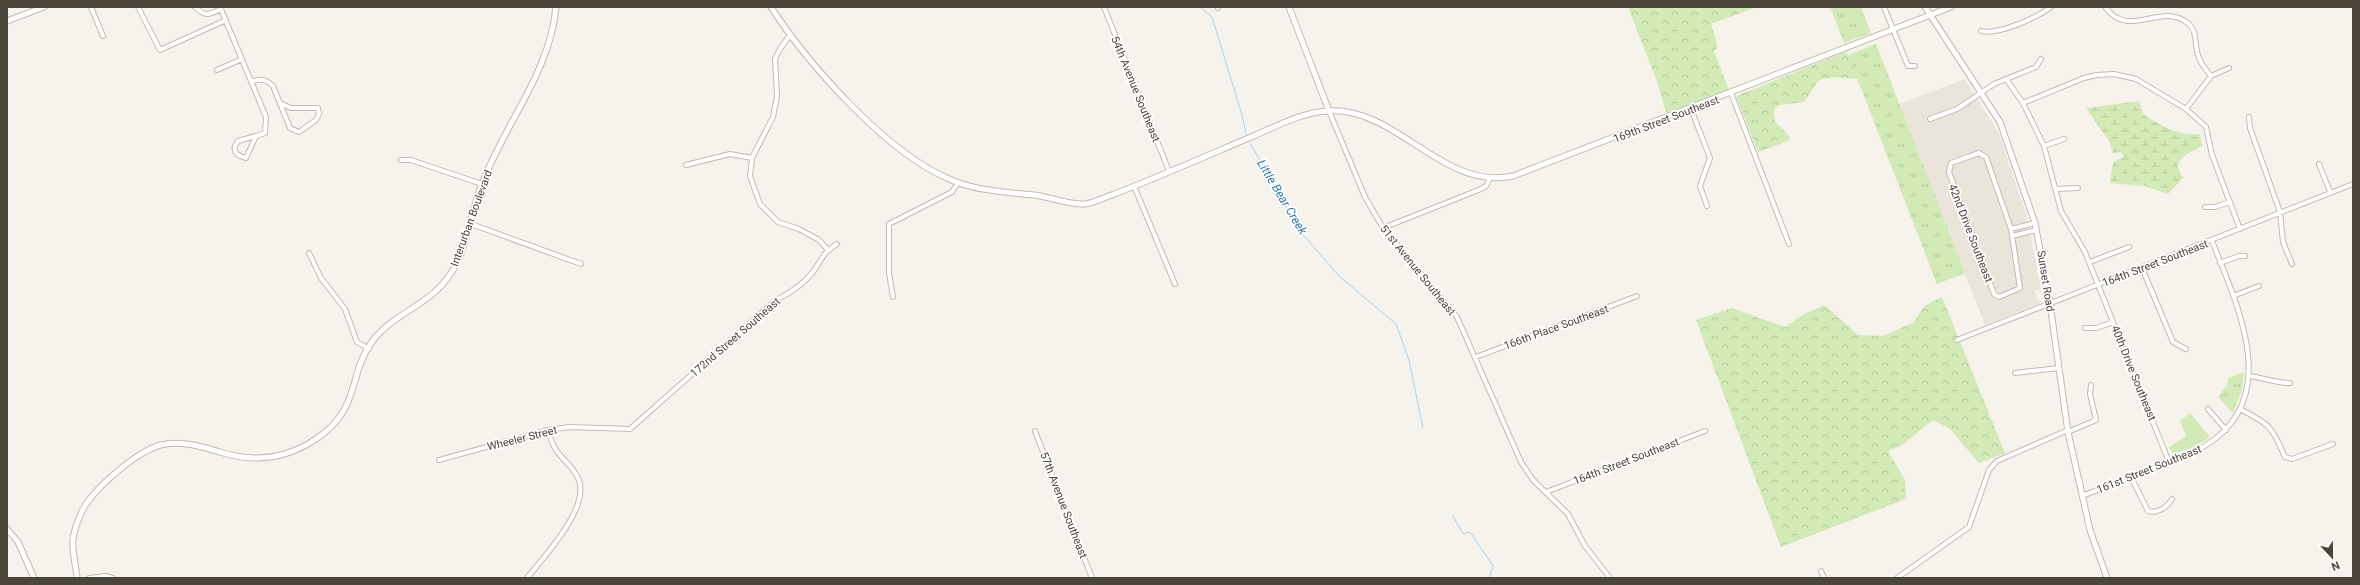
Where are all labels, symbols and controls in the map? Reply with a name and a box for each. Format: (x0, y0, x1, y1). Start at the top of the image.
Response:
street label: 54th Avenue Southeast (1108, 34, 1163, 144)
street label: 169th Street Southeast (1611, 93, 1721, 146)
water label: Little Bear Creek (1254, 157, 1310, 238)
street label: Interurban Boulevard (448, 168, 495, 268)
street label: 42nd Drive Southeast (1946, 182, 1995, 285)
street label: 51st Avenue Southeast (1377, 222, 1458, 319)
street label: 164th Street Southeast (2100, 237, 2210, 290)
street label: Sunset Road (2034, 250, 2057, 313)
street label: 172nd Street Southeast (688, 295, 783, 380)
street label: 166th Place Southeast (1502, 302, 1611, 352)
street label: 40th Drive Southeast (2108, 324, 2159, 423)
street label: Wheeler Street (486, 423, 559, 453)
street label: 164th Street Southeast (1571, 435, 1681, 488)
street label: 161st Street Southeast (2095, 442, 2204, 496)
street label: 57th Avenue Southeast (1037, 450, 1090, 561)
north arrow (2312, 537, 2352, 577)
text: N (2329, 558, 2342, 573)

